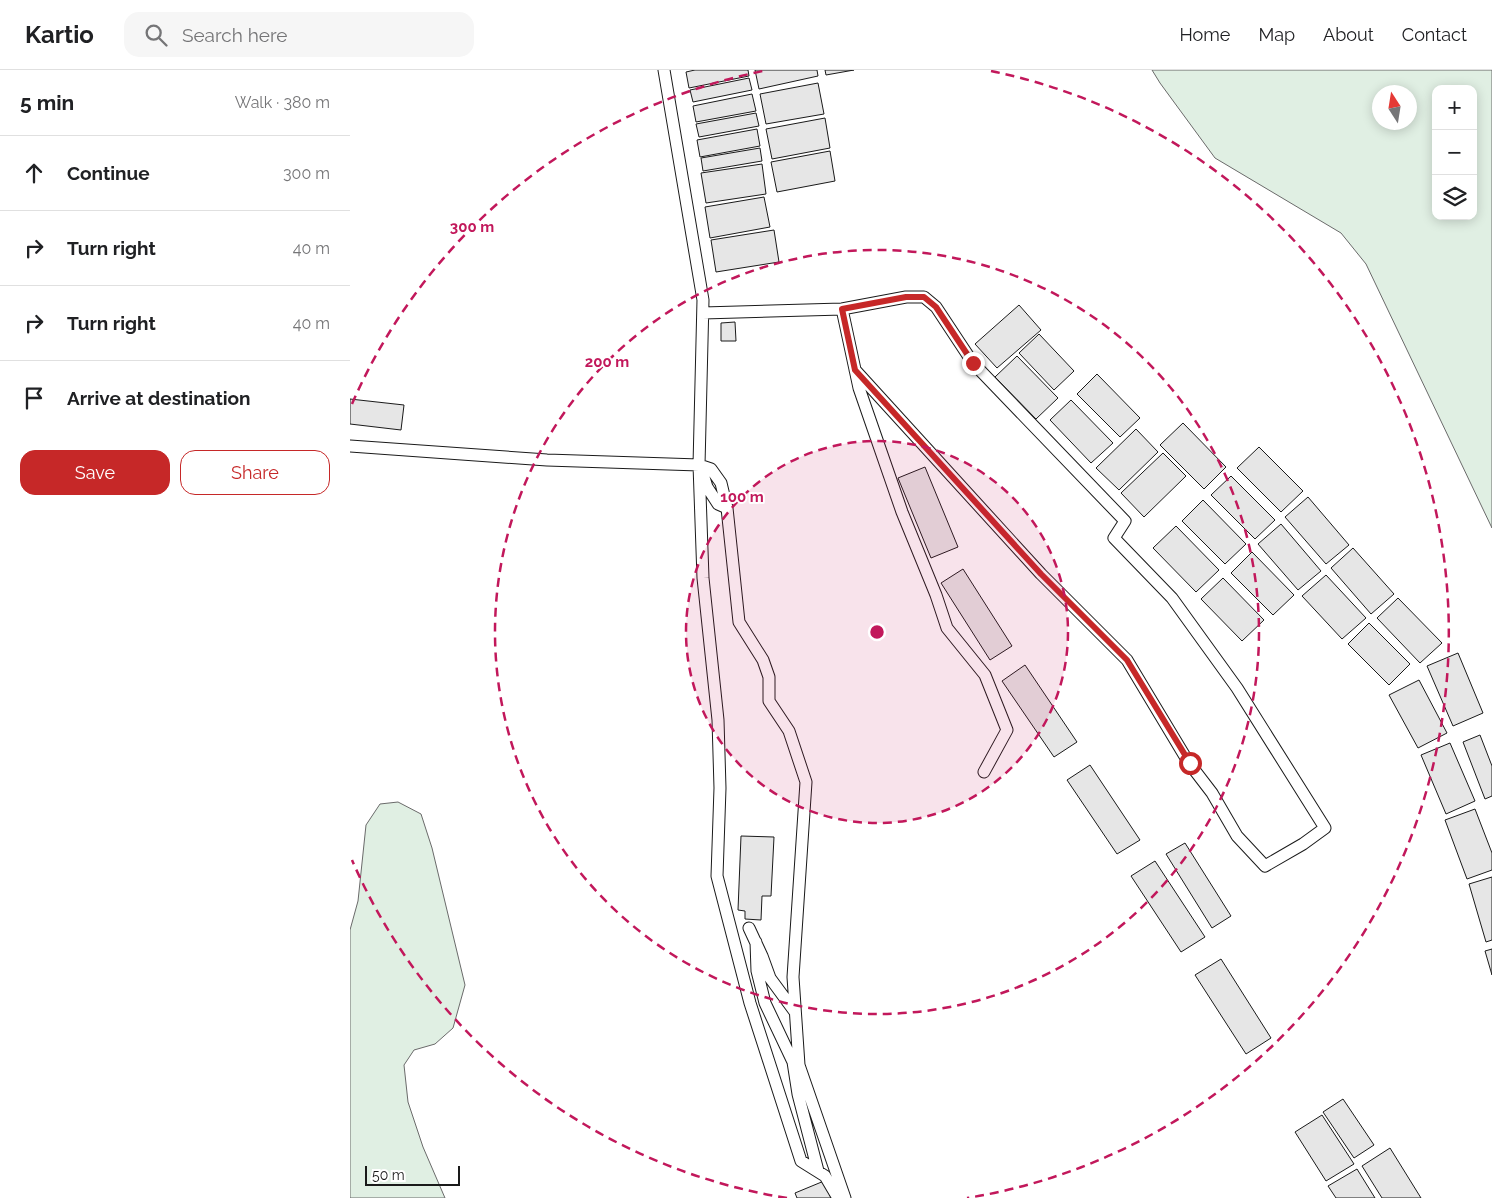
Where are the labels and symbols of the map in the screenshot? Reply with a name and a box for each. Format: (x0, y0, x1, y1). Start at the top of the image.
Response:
north arrow (1372, 85, 1417, 130)
text: 300 m (450, 218, 494, 236)
route end (962, 352, 985, 375)
text: 200 m (585, 353, 629, 371)
text: 100 m (720, 488, 764, 506)
centre of rings (868, 623, 886, 641)
route start (1179, 752, 1202, 775)
scale bar (365, 1163, 460, 1186)

